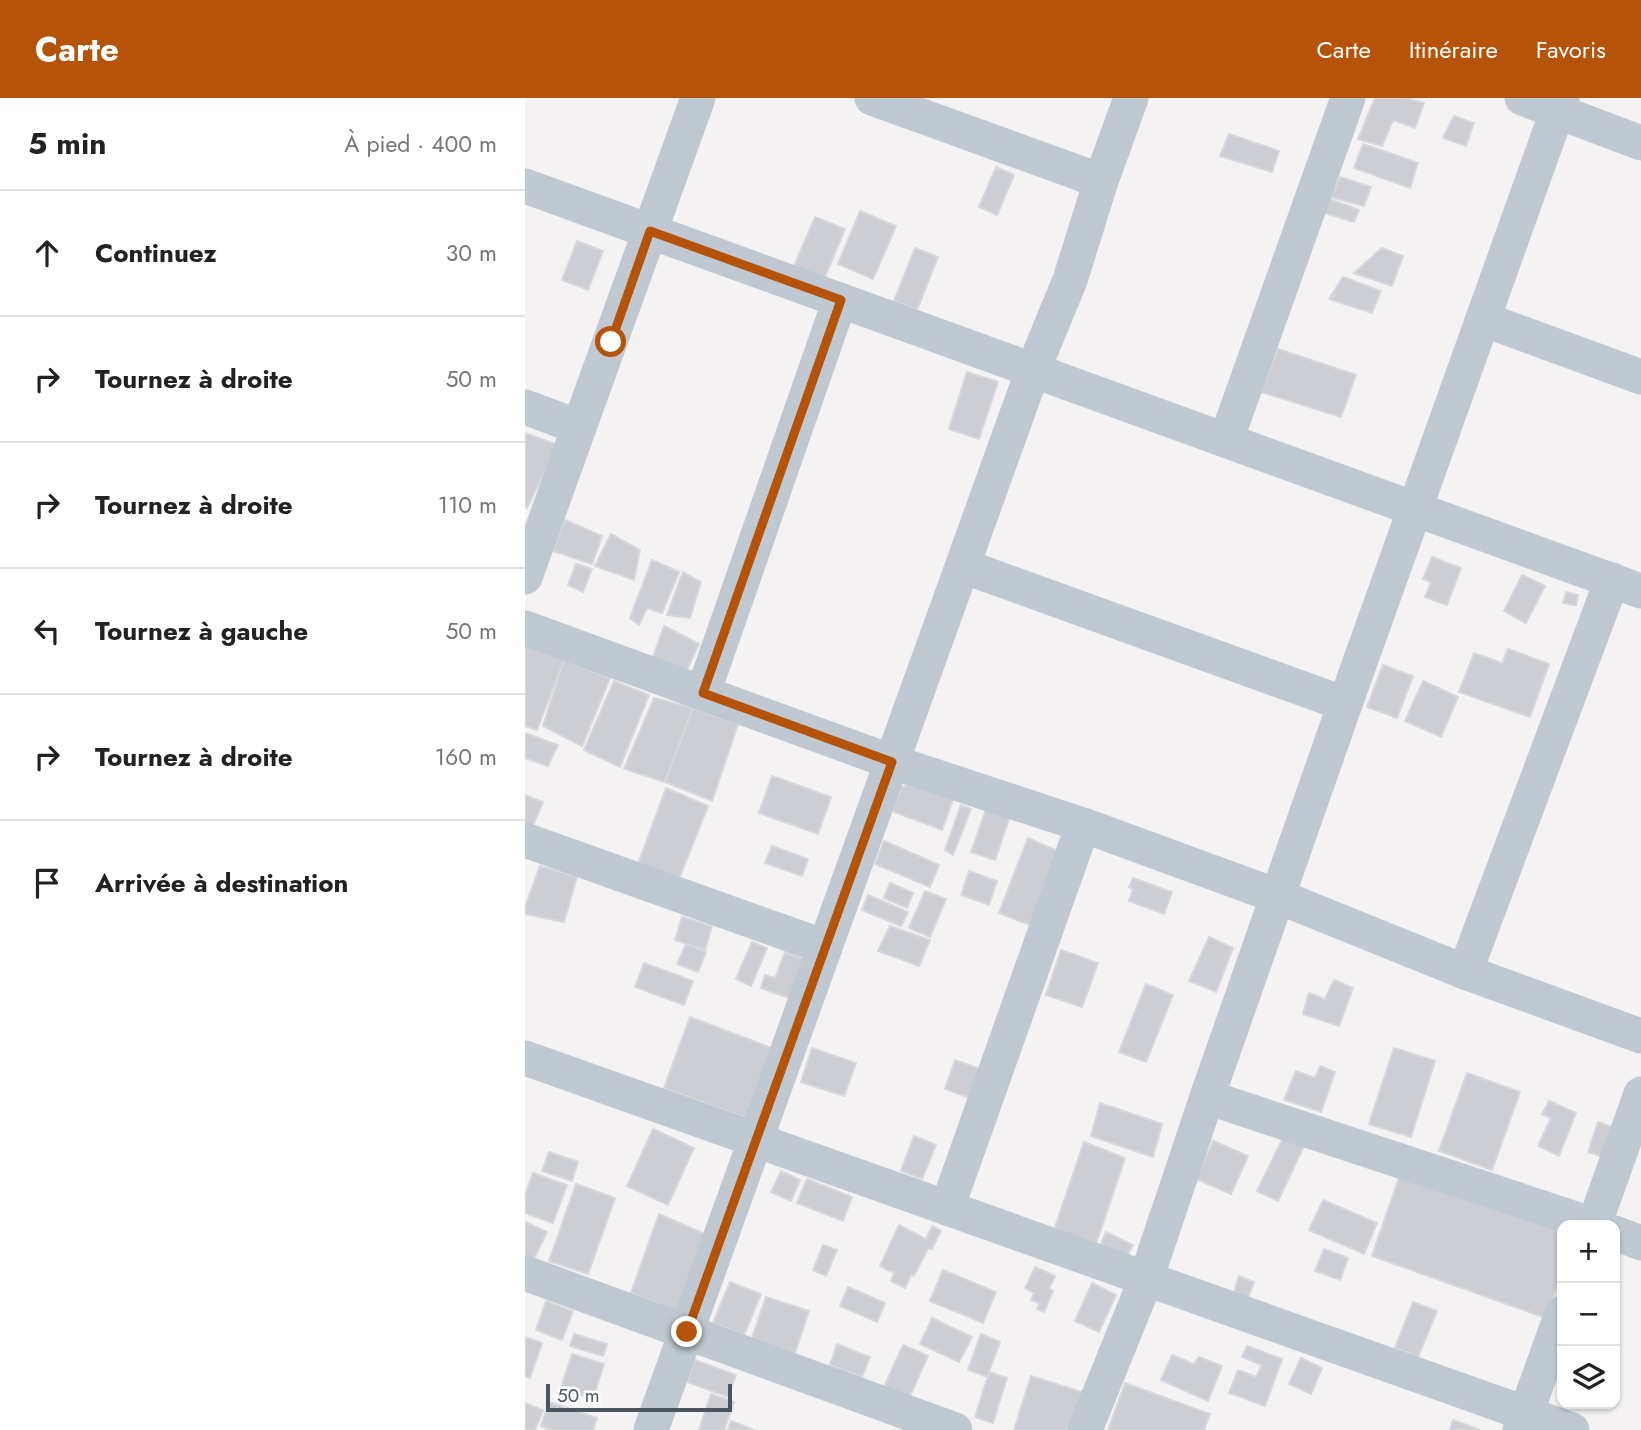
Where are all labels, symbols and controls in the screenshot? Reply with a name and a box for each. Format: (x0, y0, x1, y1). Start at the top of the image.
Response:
text: Carte (35, 26, 119, 73)
text: Carte (1316, 32, 1371, 67)
text: Itinéraire (1409, 32, 1498, 67)
text: Favoris (1536, 32, 1606, 67)
text: 5 min (28, 122, 106, 165)
text: À pied · 400 m (344, 127, 497, 161)
icon: ahead (28, 234, 66, 272)
text: Continuez (95, 234, 217, 272)
text: 30 m (446, 236, 497, 270)
route start (595, 326, 626, 357)
icon: right (28, 360, 66, 398)
text: Tournez à droite (95, 360, 293, 398)
text: 50 m (445, 362, 497, 396)
icon: right (28, 486, 66, 524)
text: Tournez à droite (95, 486, 293, 524)
text: 110 m (438, 488, 497, 522)
icon: left (28, 612, 66, 650)
text: Tournez à gauche (95, 612, 308, 650)
text: 50 m (445, 614, 497, 648)
icon: right (28, 738, 66, 776)
text: Tournez à droite (95, 738, 293, 776)
text: 160 m (435, 740, 497, 774)
icon: arrive (28, 864, 66, 902)
text: Arrivée à destination (95, 864, 348, 902)
map controls (1557, 1220, 1620, 1409)
button: + (1557, 1220, 1620, 1283)
button: − (1557, 1283, 1620, 1346)
route end (671, 1316, 702, 1347)
button: layers (1557, 1346, 1620, 1409)
scale bar (546, 1381, 731, 1413)
text: 50 m (557, 1382, 600, 1409)

